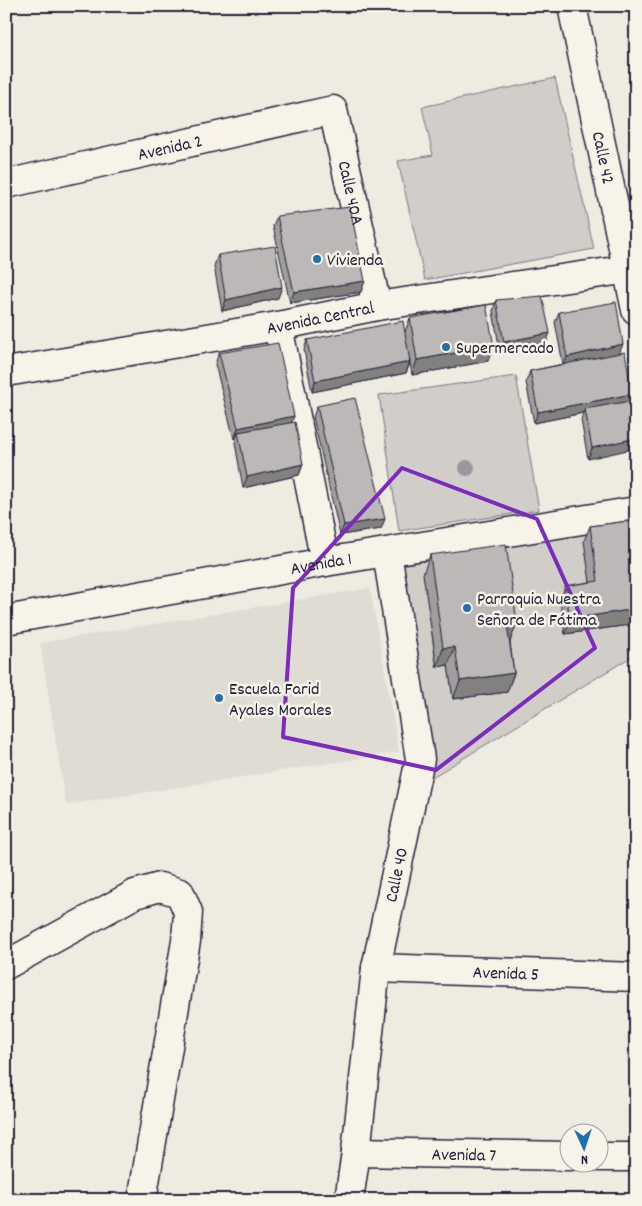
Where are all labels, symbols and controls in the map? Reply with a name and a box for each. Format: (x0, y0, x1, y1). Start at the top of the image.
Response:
street label: Avenida 2 (136, 130, 205, 169)
street label: Calle 42 (584, 130, 619, 187)
street label: Calle 40A (330, 159, 368, 228)
place label: Vivienda (327, 249, 383, 274)
marker: Vivienda (311, 253, 323, 265)
street label: Avenida Central (265, 297, 377, 343)
place label: Supermercado (456, 337, 554, 362)
marker: Supermercado (440, 341, 452, 353)
street label: Avenida 1 (289, 548, 354, 583)
place label: Parroquia Nuestra Señora de Fátima (477, 588, 601, 634)
marker: Parroquia Nuestra Señora de Fátima (461, 602, 473, 614)
place label: Escuela Farid Ayales Morales (229, 678, 332, 724)
marker: Escuela Farid Ayales Morales (213, 692, 225, 704)
street label: Calle 40 (380, 846, 416, 905)
street label: Avenida 5 (472, 961, 539, 989)
north arrow (560, 1124, 610, 1174)
street label: Avenida 7 (431, 1143, 497, 1170)
text: N (581, 1149, 589, 1169)

